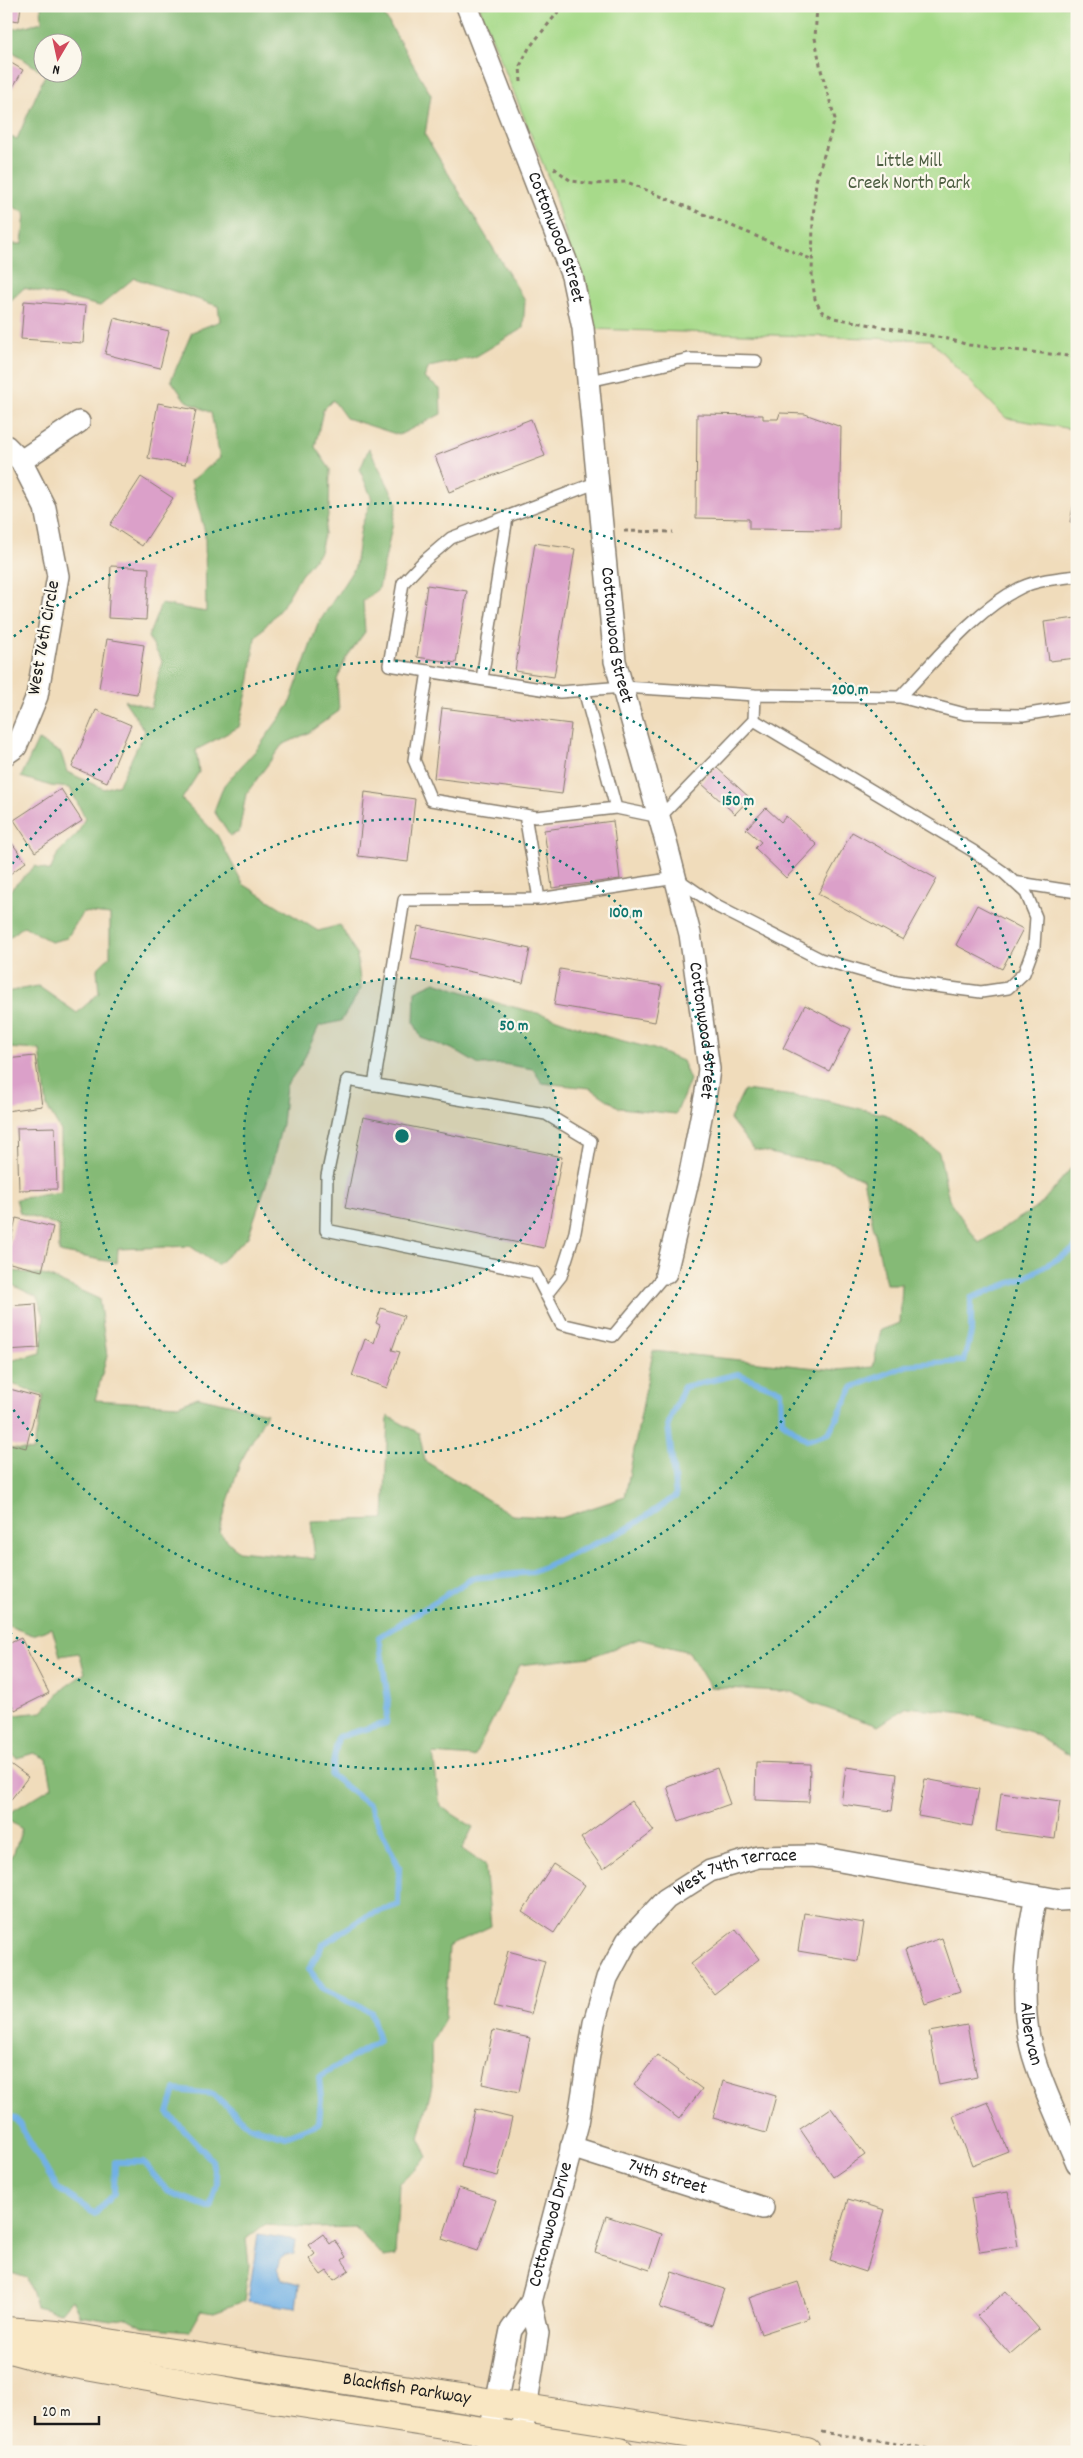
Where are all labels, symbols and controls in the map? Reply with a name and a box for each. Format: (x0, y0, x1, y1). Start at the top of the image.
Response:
north arrow (32, 32, 82, 82)
text: N (51, 58, 61, 79)
park label: Little Mill Creek North Park (848, 149, 971, 198)
street label: Cottonwood Street (519, 168, 591, 305)
street label: Cottonwood Street (593, 566, 640, 707)
street label: West 76th Circle (22, 579, 68, 697)
text: 200 m (832, 680, 868, 702)
text: 150 m (722, 791, 754, 813)
text: 100 m (609, 903, 643, 925)
street label: Cottonwood Street (681, 960, 722, 1101)
text: 50 m (500, 1016, 528, 1038)
centre of rings (393, 1127, 411, 1145)
street label: West 74th Terrace (669, 1843, 797, 1904)
street label: Albervan (1012, 2001, 1049, 2069)
street label: 74th Street (624, 2152, 710, 2203)
street label: Cottonwood Drive (522, 2159, 581, 2290)
street label: Blackfish Parkway (341, 2366, 473, 2413)
scale bar (35, 2393, 99, 2425)
text: 20 m (42, 2402, 70, 2424)

